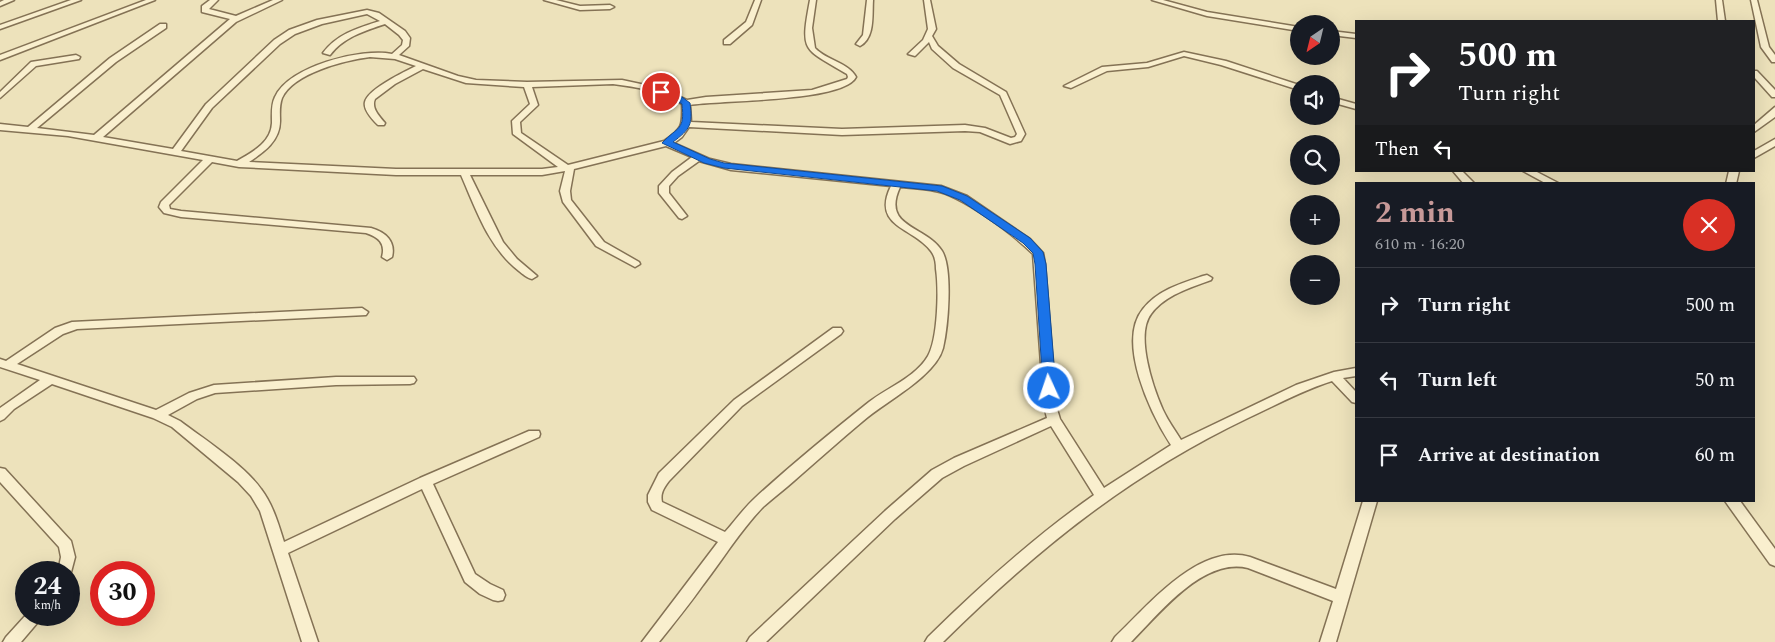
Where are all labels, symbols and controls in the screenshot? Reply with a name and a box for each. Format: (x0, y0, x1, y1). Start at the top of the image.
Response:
north arrow (1290, 15, 1340, 65)
map controls (1290, 15, 1340, 305)
text: 500 m (1458, 29, 1557, 82)
icon: right (1375, 40, 1440, 105)
pin (640, 71, 682, 113)
button: sound (1290, 75, 1340, 125)
text: Turn right (1458, 77, 1560, 110)
icon: arrive (647, 78, 675, 106)
button: search (1290, 135, 1340, 185)
text: Then (1375, 135, 1419, 164)
icon: left (1429, 135, 1457, 163)
text: 2 min (1375, 190, 1455, 236)
button: + (1290, 195, 1340, 245)
button: close (1683, 199, 1735, 251)
text: 610 m · 16:20 (1375, 232, 1465, 256)
button: − (1290, 255, 1340, 305)
icon: right (1375, 291, 1403, 319)
text: Turn right (1418, 291, 1511, 320)
text: 500 m (1685, 291, 1735, 320)
position arrow (1022, 361, 1074, 413)
icon: left (1375, 366, 1403, 394)
text: Turn left (1418, 366, 1497, 395)
text: 50 m (1695, 366, 1735, 395)
icon: arrive (1375, 441, 1403, 469)
text: Arrive at destination (1418, 441, 1600, 470)
text: 60 m (1695, 441, 1735, 470)
speed limit sign: 30 (90, 561, 155, 626)
text: 24 (33, 568, 62, 606)
text: km/h (34, 596, 61, 615)

